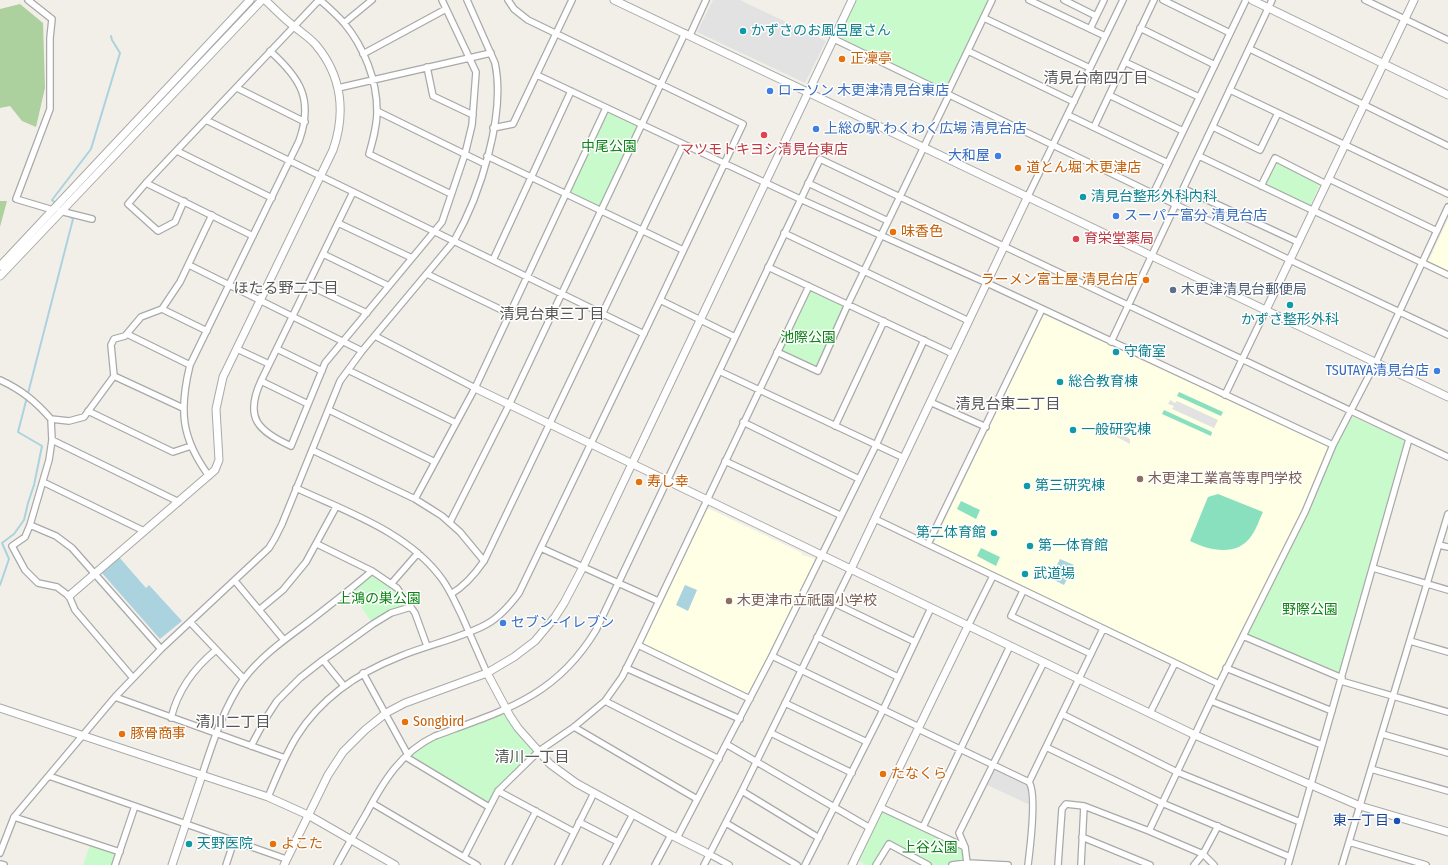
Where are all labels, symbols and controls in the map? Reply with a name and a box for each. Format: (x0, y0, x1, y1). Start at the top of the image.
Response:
place label: かずさのお風呂屋さん (751, 23, 891, 39)
marker: かずさのお風呂屋さん (738, 26, 748, 36)
place label: 正凜亭 (850, 51, 892, 67)
marker: 正凜亭 (837, 54, 847, 64)
district label: 清見台南四丁目 (1044, 70, 1148, 88)
place label: ローソン 木更津清見台東店 (778, 83, 949, 99)
marker: ローソン 木更津清見台東店 (765, 86, 775, 96)
place label: 上総の駅 わくわく広場 清見台店 (824, 121, 1027, 137)
marker: 上総の駅 わくわく広場 清見台店 (811, 124, 821, 134)
marker: マツモトキヨシ清見台東店 (759, 130, 769, 140)
park label: 中尾公園 (581, 139, 637, 155)
place label: マツモトキヨシ清見台東店 (680, 142, 848, 158)
place label: 大和屋 (948, 148, 990, 164)
marker: 大和屋 (993, 151, 1003, 161)
place label: 道とん堀 木更津店 (1026, 160, 1141, 176)
marker: 道とん堀 木更津店 (1013, 163, 1023, 173)
place label: 清見台整形外科内科 (1091, 189, 1217, 205)
marker: 清見台整形外科内科 (1078, 192, 1088, 202)
place label: スーパー富分 清見台店 (1124, 208, 1267, 224)
marker: スーパー富分 清見台店 (1111, 211, 1121, 221)
place label: 味香色 (901, 224, 943, 240)
marker: 味香色 (888, 227, 898, 237)
place label: 育栄堂薬局 (1084, 231, 1154, 247)
marker: 育栄堂薬局 (1071, 234, 1081, 244)
place label: ラーメン富士屋 清見台店 (981, 272, 1138, 288)
marker: ラーメン富士屋 清見台店 (1141, 275, 1151, 285)
district label: ほたる野二丁目 (234, 280, 338, 298)
place label: 木更津清見台郵便局 (1181, 282, 1307, 298)
marker: 木更津清見台郵便局 (1168, 285, 1178, 295)
marker: かずさ整形外科 (1285, 300, 1295, 310)
district label: 清見台東三丁目 (500, 306, 604, 324)
place label: かずさ整形外科 (1241, 312, 1339, 328)
park label: 池際公園 (780, 330, 836, 346)
place label: 守衛室 (1124, 344, 1166, 360)
marker: 守衛室 (1111, 347, 1121, 357)
place label: TSUTAYA清見台店 (1326, 363, 1429, 379)
marker: TSUTAYA清見台店 (1432, 366, 1442, 376)
place label: 総合教育棟 (1068, 374, 1138, 390)
marker: 総合教育棟 (1055, 377, 1065, 387)
district label: 清見台東二丁目 (956, 396, 1060, 414)
place label: 一般研究棟 (1081, 422, 1151, 438)
marker: 一般研究棟 (1068, 425, 1078, 435)
place label: 木更津工業高等専門学校 (1148, 471, 1302, 487)
place label: 寿し幸 (647, 474, 689, 490)
marker: 木更津工業高等専門学校 (1135, 474, 1145, 484)
marker: 寿し幸 (634, 477, 644, 487)
place label: 第三研究棟 (1035, 478, 1105, 494)
marker: 第三研究棟 (1022, 481, 1032, 491)
place label: 第二体育館 (916, 525, 986, 541)
marker: 第二体育館 (989, 528, 999, 538)
place label: 第一体育館 (1038, 538, 1108, 554)
marker: 第一体育館 (1025, 541, 1035, 551)
place label: 武道場 (1033, 566, 1075, 582)
marker: 武道場 (1020, 569, 1030, 579)
park label: 上鴻の巣公園 (337, 591, 421, 607)
place label: 木更津市立祇園小学校 (737, 593, 877, 609)
marker: 木更津市立祇園小学校 (724, 596, 734, 606)
park label: 野際公園 (1282, 602, 1338, 618)
place label: セブン-イレブン (511, 615, 614, 631)
marker: セブン-イレブン (498, 618, 508, 628)
district label: 清川二丁目 (196, 714, 270, 732)
place label: Songbird (413, 714, 464, 730)
marker: Songbird (400, 717, 410, 727)
place label: 豚骨商事 (130, 726, 186, 742)
marker: 豚骨商事 (117, 729, 127, 739)
district label: 清川一丁目 (495, 749, 569, 767)
place label: たなくら (891, 766, 947, 782)
marker: たなくら (878, 769, 888, 779)
place label: 東一丁目 (1333, 813, 1389, 829)
marker: 東一丁目 (1392, 816, 1402, 826)
place label: 天野医院 (197, 836, 253, 852)
place label: よこた (281, 836, 323, 852)
marker: 天野医院 (184, 839, 194, 849)
marker: よこた (268, 839, 278, 849)
park label: 上谷公園 (902, 840, 958, 856)

